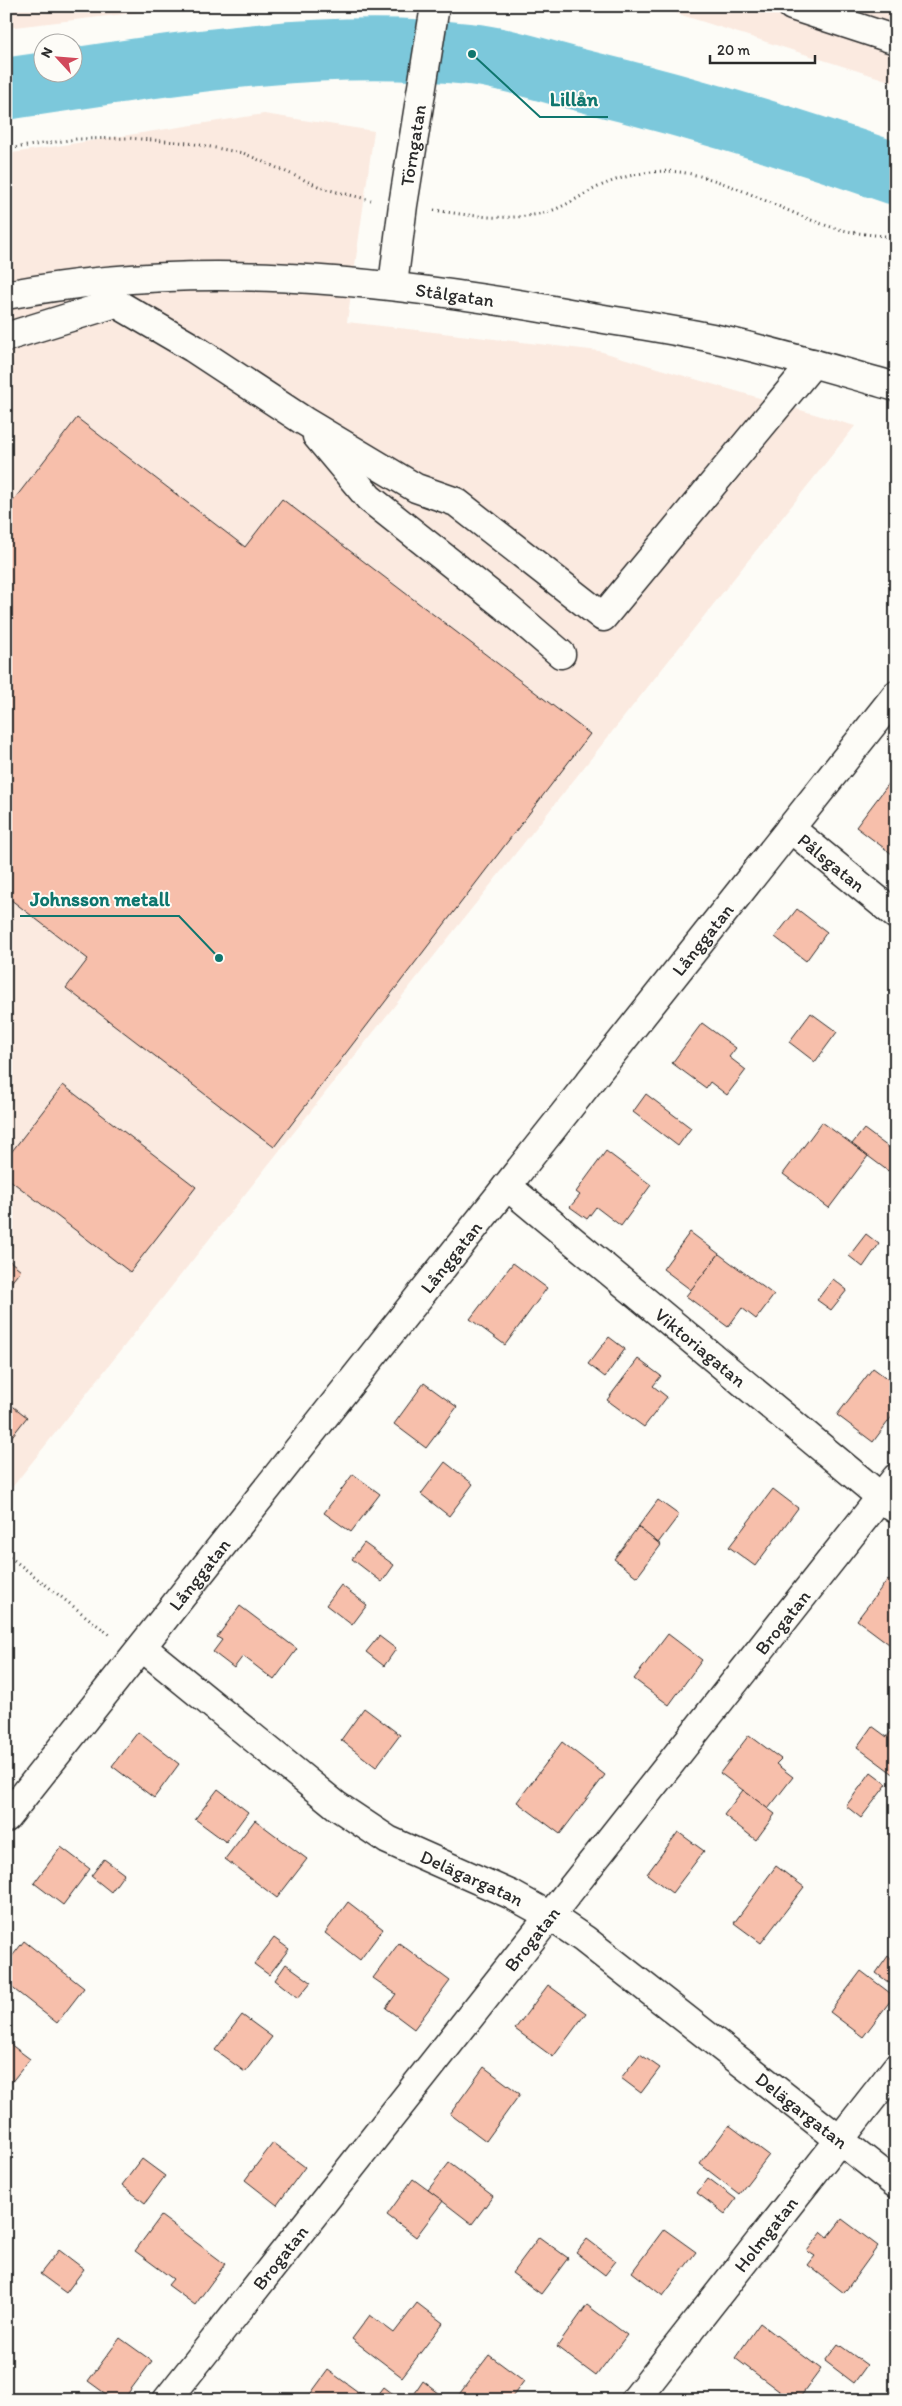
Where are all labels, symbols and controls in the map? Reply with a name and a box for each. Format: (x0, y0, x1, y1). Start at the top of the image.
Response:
north arrow (32, 32, 82, 82)
scale bar (710, 32, 814, 64)
text: 20 m (717, 41, 751, 59)
text: N (37, 45, 56, 60)
callout: Lillån (540, 82, 608, 117)
text: Lillån (550, 87, 599, 111)
street label: Törngatan (395, 103, 431, 188)
street label: Stålgatan (414, 278, 496, 312)
street label: Pålsgatan (793, 828, 870, 897)
callout: Johnsson metall (20, 881, 179, 916)
text: Johnsson metall (29, 887, 170, 911)
street label: Långgatan (667, 899, 738, 981)
street label: Långgatan (415, 1216, 487, 1298)
street label: Viktoriagatan (650, 1303, 751, 1392)
street label: Långgatan (164, 1534, 235, 1615)
street label: Brogatan (750, 1585, 816, 1659)
street label: Delägargatan (417, 1845, 528, 1911)
street label: Brogatan (499, 1902, 565, 1976)
street label: Delägargatan (751, 2067, 852, 2154)
street label: Holmgatan (729, 2192, 803, 2277)
street label: Brogatan (248, 2220, 313, 2295)

